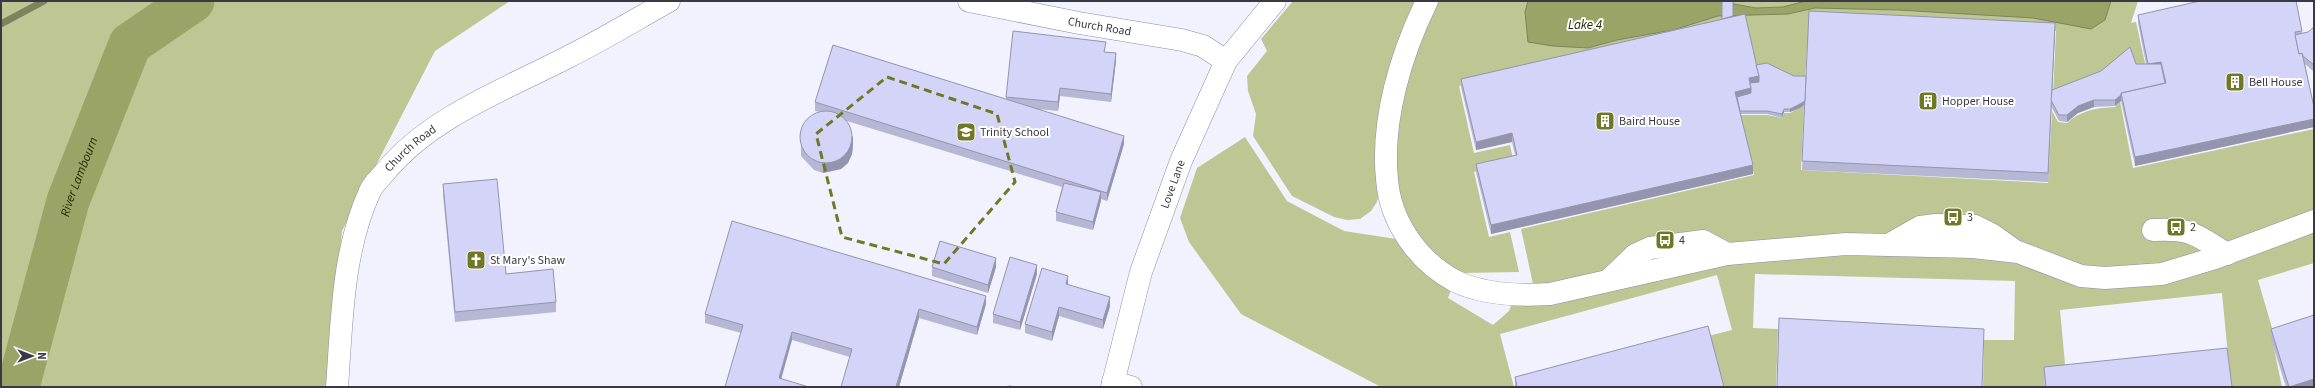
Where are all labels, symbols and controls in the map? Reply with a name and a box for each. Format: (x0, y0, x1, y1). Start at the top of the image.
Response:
street label: Church Road (1066, 13, 1133, 40)
water label: Lake 4 (1568, 16, 1602, 34)
building icon: Bell House (2224, 71, 2246, 93)
place label: Bell House (2249, 74, 2302, 91)
building icon: Hopper House (1917, 90, 1939, 112)
place label: Hopper House (1942, 93, 2014, 110)
building icon: Baird House (1594, 110, 1616, 132)
place label: Baird House (1619, 113, 1680, 130)
street label: Church Road (381, 121, 440, 176)
school or university icon: Trinity School (955, 121, 977, 143)
place label: Trinity School (980, 124, 1049, 141)
water label: River Lambourn (56, 134, 103, 219)
street label: Love Lane (1157, 158, 1190, 211)
bus stop icon: 3 (1942, 206, 1964, 228)
place label: 3 (1967, 209, 1973, 226)
bus stop icon: 2 (2165, 216, 2187, 238)
place label: 2 (2190, 219, 2196, 236)
bus stop icon: 4 (1654, 229, 1676, 251)
place label: 4 (1679, 232, 1685, 249)
church icon: St Mary's Shaw (465, 249, 487, 271)
place label: St Mary's Shaw (490, 252, 566, 269)
north arrow (12, 336, 52, 376)
text: N (34, 352, 49, 360)

